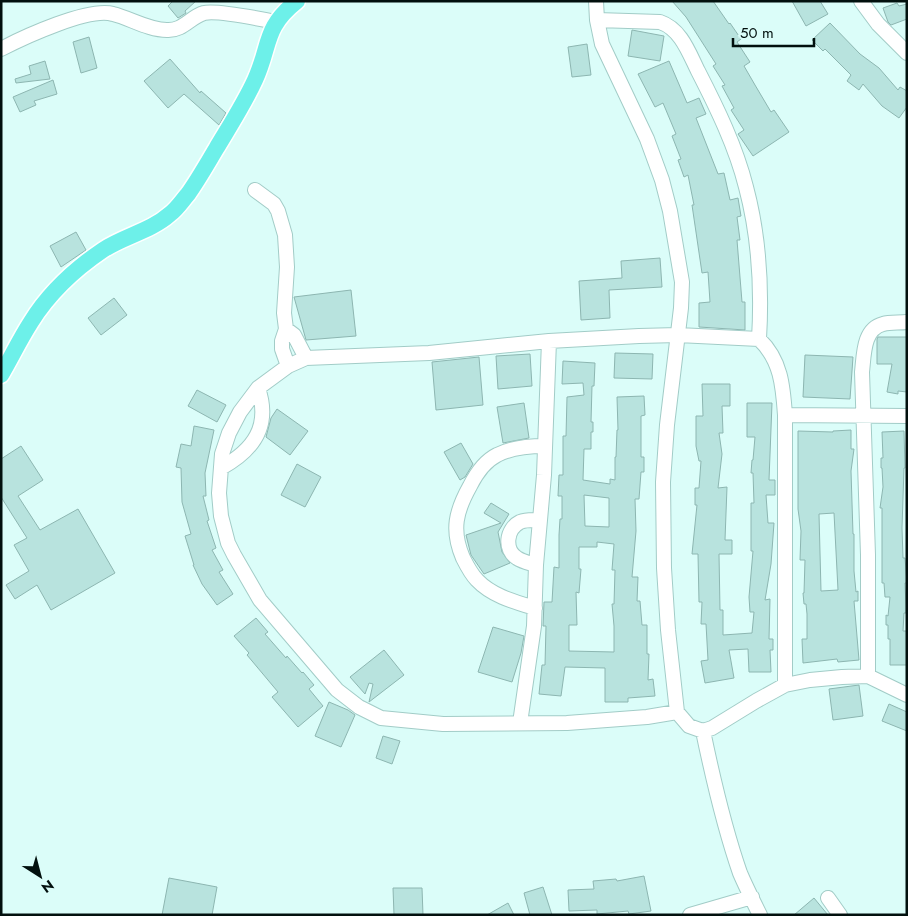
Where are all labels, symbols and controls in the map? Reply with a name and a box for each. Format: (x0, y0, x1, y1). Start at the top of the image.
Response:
scale bar (733, 15, 814, 47)
text: 50 m (740, 22, 774, 44)
north arrow (15, 851, 65, 901)
text: N (37, 875, 58, 898)

